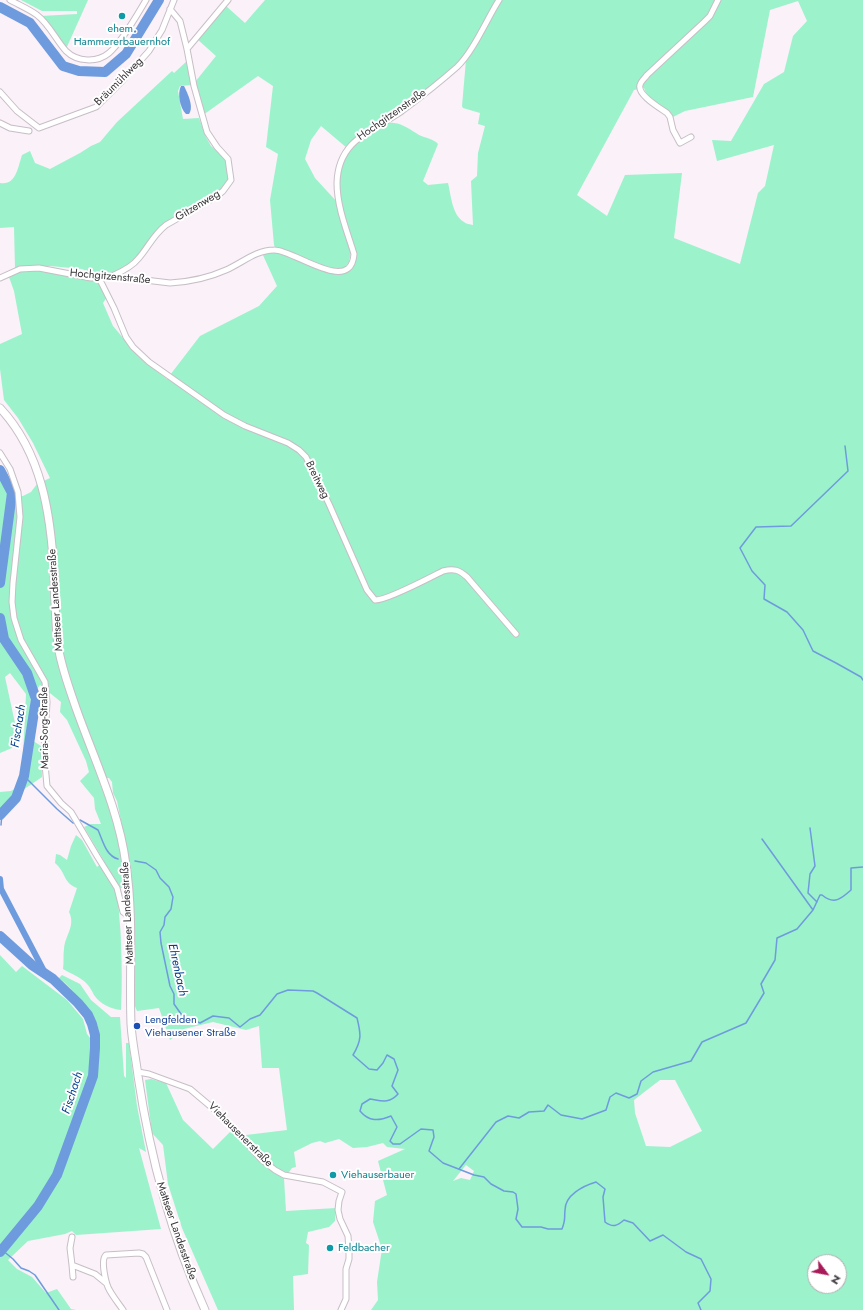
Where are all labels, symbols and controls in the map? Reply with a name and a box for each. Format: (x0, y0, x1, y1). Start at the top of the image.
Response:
marker: ehem. Hammererbauernhof (117, 11, 127, 21)
place label: ehem. Hammererbauernhof (74, 22, 170, 48)
street label: Bräumühlweg (92, 55, 146, 109)
street label: Hochgitzenstraße (355, 86, 429, 144)
street label: Gitzenweg (173, 188, 223, 224)
street label: Hochgitzenstraße (69, 267, 151, 287)
street label: Breitweg (302, 459, 332, 501)
street label: Mattseer Landesstraße (46, 548, 66, 652)
street label: Maria-Sorg-Straße (38, 687, 52, 769)
water label: Fischach (8, 703, 30, 749)
street label: Mattseer Landesstraße (119, 861, 137, 965)
water label: Ehrenbach (164, 942, 190, 998)
place label: Lengfelden Viehausener Straße (145, 1013, 236, 1039)
marker: Lengfelden Viehausener Straße (132, 1021, 142, 1031)
water label: Fischach (59, 1070, 87, 1116)
street label: Viehausenerstraße (205, 1100, 275, 1170)
place label: Viehauserbauer (341, 1168, 414, 1182)
marker: Viehauserbauer (328, 1170, 338, 1180)
street label: Mattseer Landesstraße (153, 1180, 199, 1282)
place label: Feldbacher (338, 1241, 390, 1255)
marker: Feldbacher (325, 1243, 335, 1253)
north arrow (807, 1254, 847, 1294)
text: N (827, 1272, 845, 1288)

